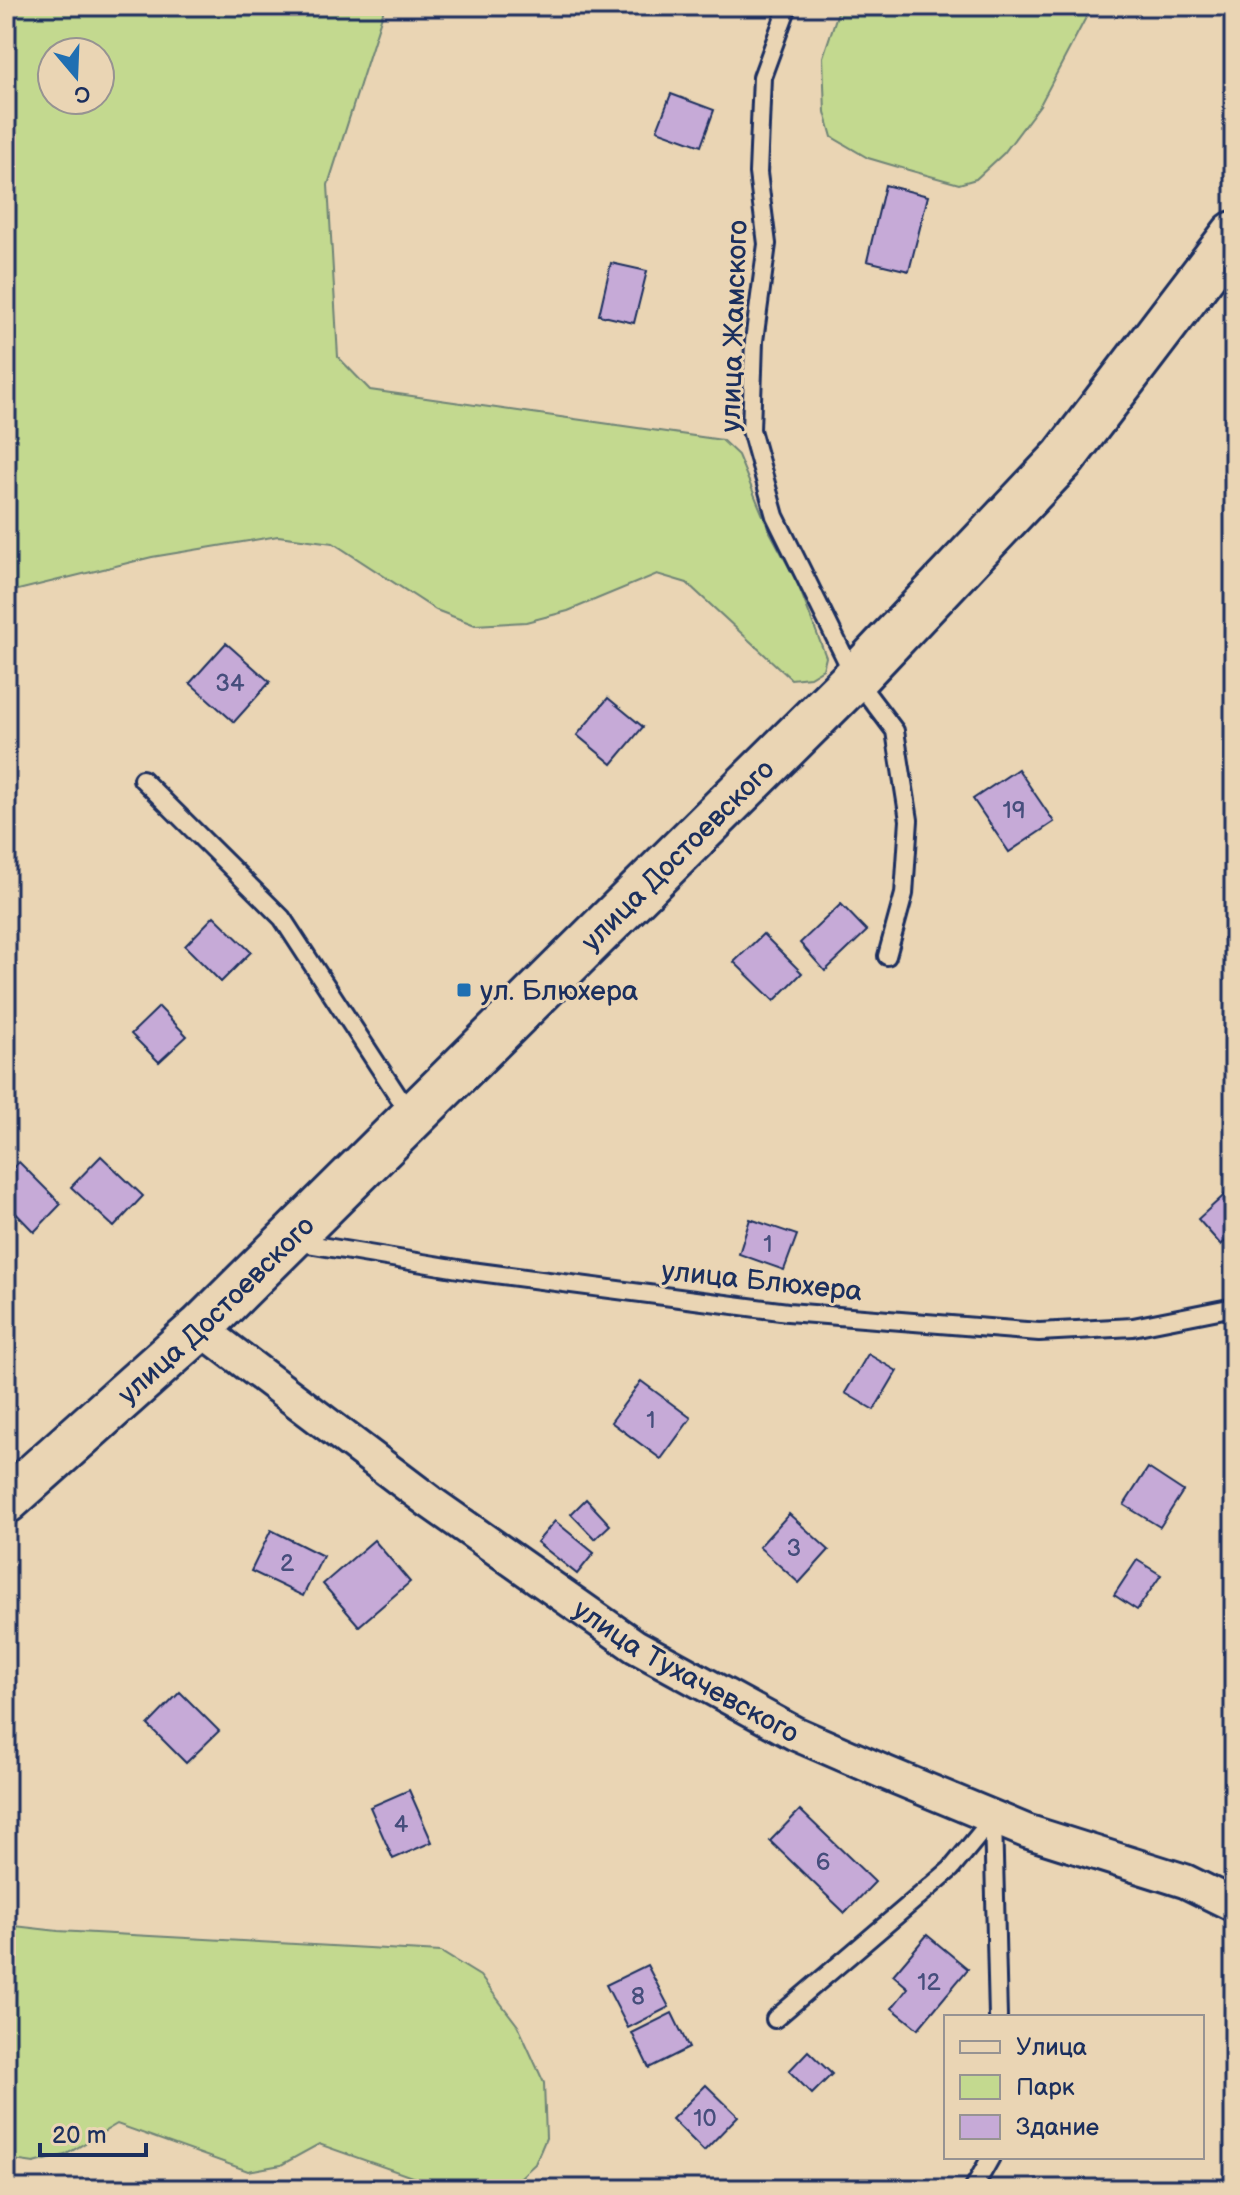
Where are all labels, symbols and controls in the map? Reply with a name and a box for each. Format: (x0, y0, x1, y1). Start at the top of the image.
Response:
north arrow (36, 36, 116, 116)
text: С (70, 78, 94, 109)
street label: улица Жамского (714, 219, 755, 433)
house number: 34 (215, 669, 245, 698)
street label: улица Достоевского (575, 753, 781, 958)
house number: 19 (1002, 796, 1026, 825)
place label: ул. Блюхера (480, 975, 639, 1008)
marker: ул. Блюхера (455, 981, 473, 999)
street label: улица Достоевского (112, 1209, 321, 1411)
house number: 1 (763, 1230, 773, 1259)
street label: улица Блюхера (660, 1255, 864, 1308)
house number: 1 (646, 1406, 656, 1435)
house number: 3 (787, 1534, 801, 1563)
house number: 2 (280, 1549, 294, 1578)
street label: улица Тухачевского (567, 1593, 804, 1751)
house number: 4 (394, 1810, 409, 1839)
house number: 6 (816, 1848, 830, 1877)
house number: 12 (917, 1968, 941, 1997)
house number: 8 (631, 1982, 645, 2011)
legend (944, 2015, 1204, 2159)
text: Улица (1016, 2033, 1087, 2062)
text: Парк (1016, 2073, 1075, 2102)
house number: 10 (693, 2104, 717, 2133)
scale bar (40, 2107, 146, 2157)
text: Здание (1016, 2113, 1099, 2142)
text: 20 m (52, 2121, 107, 2150)

